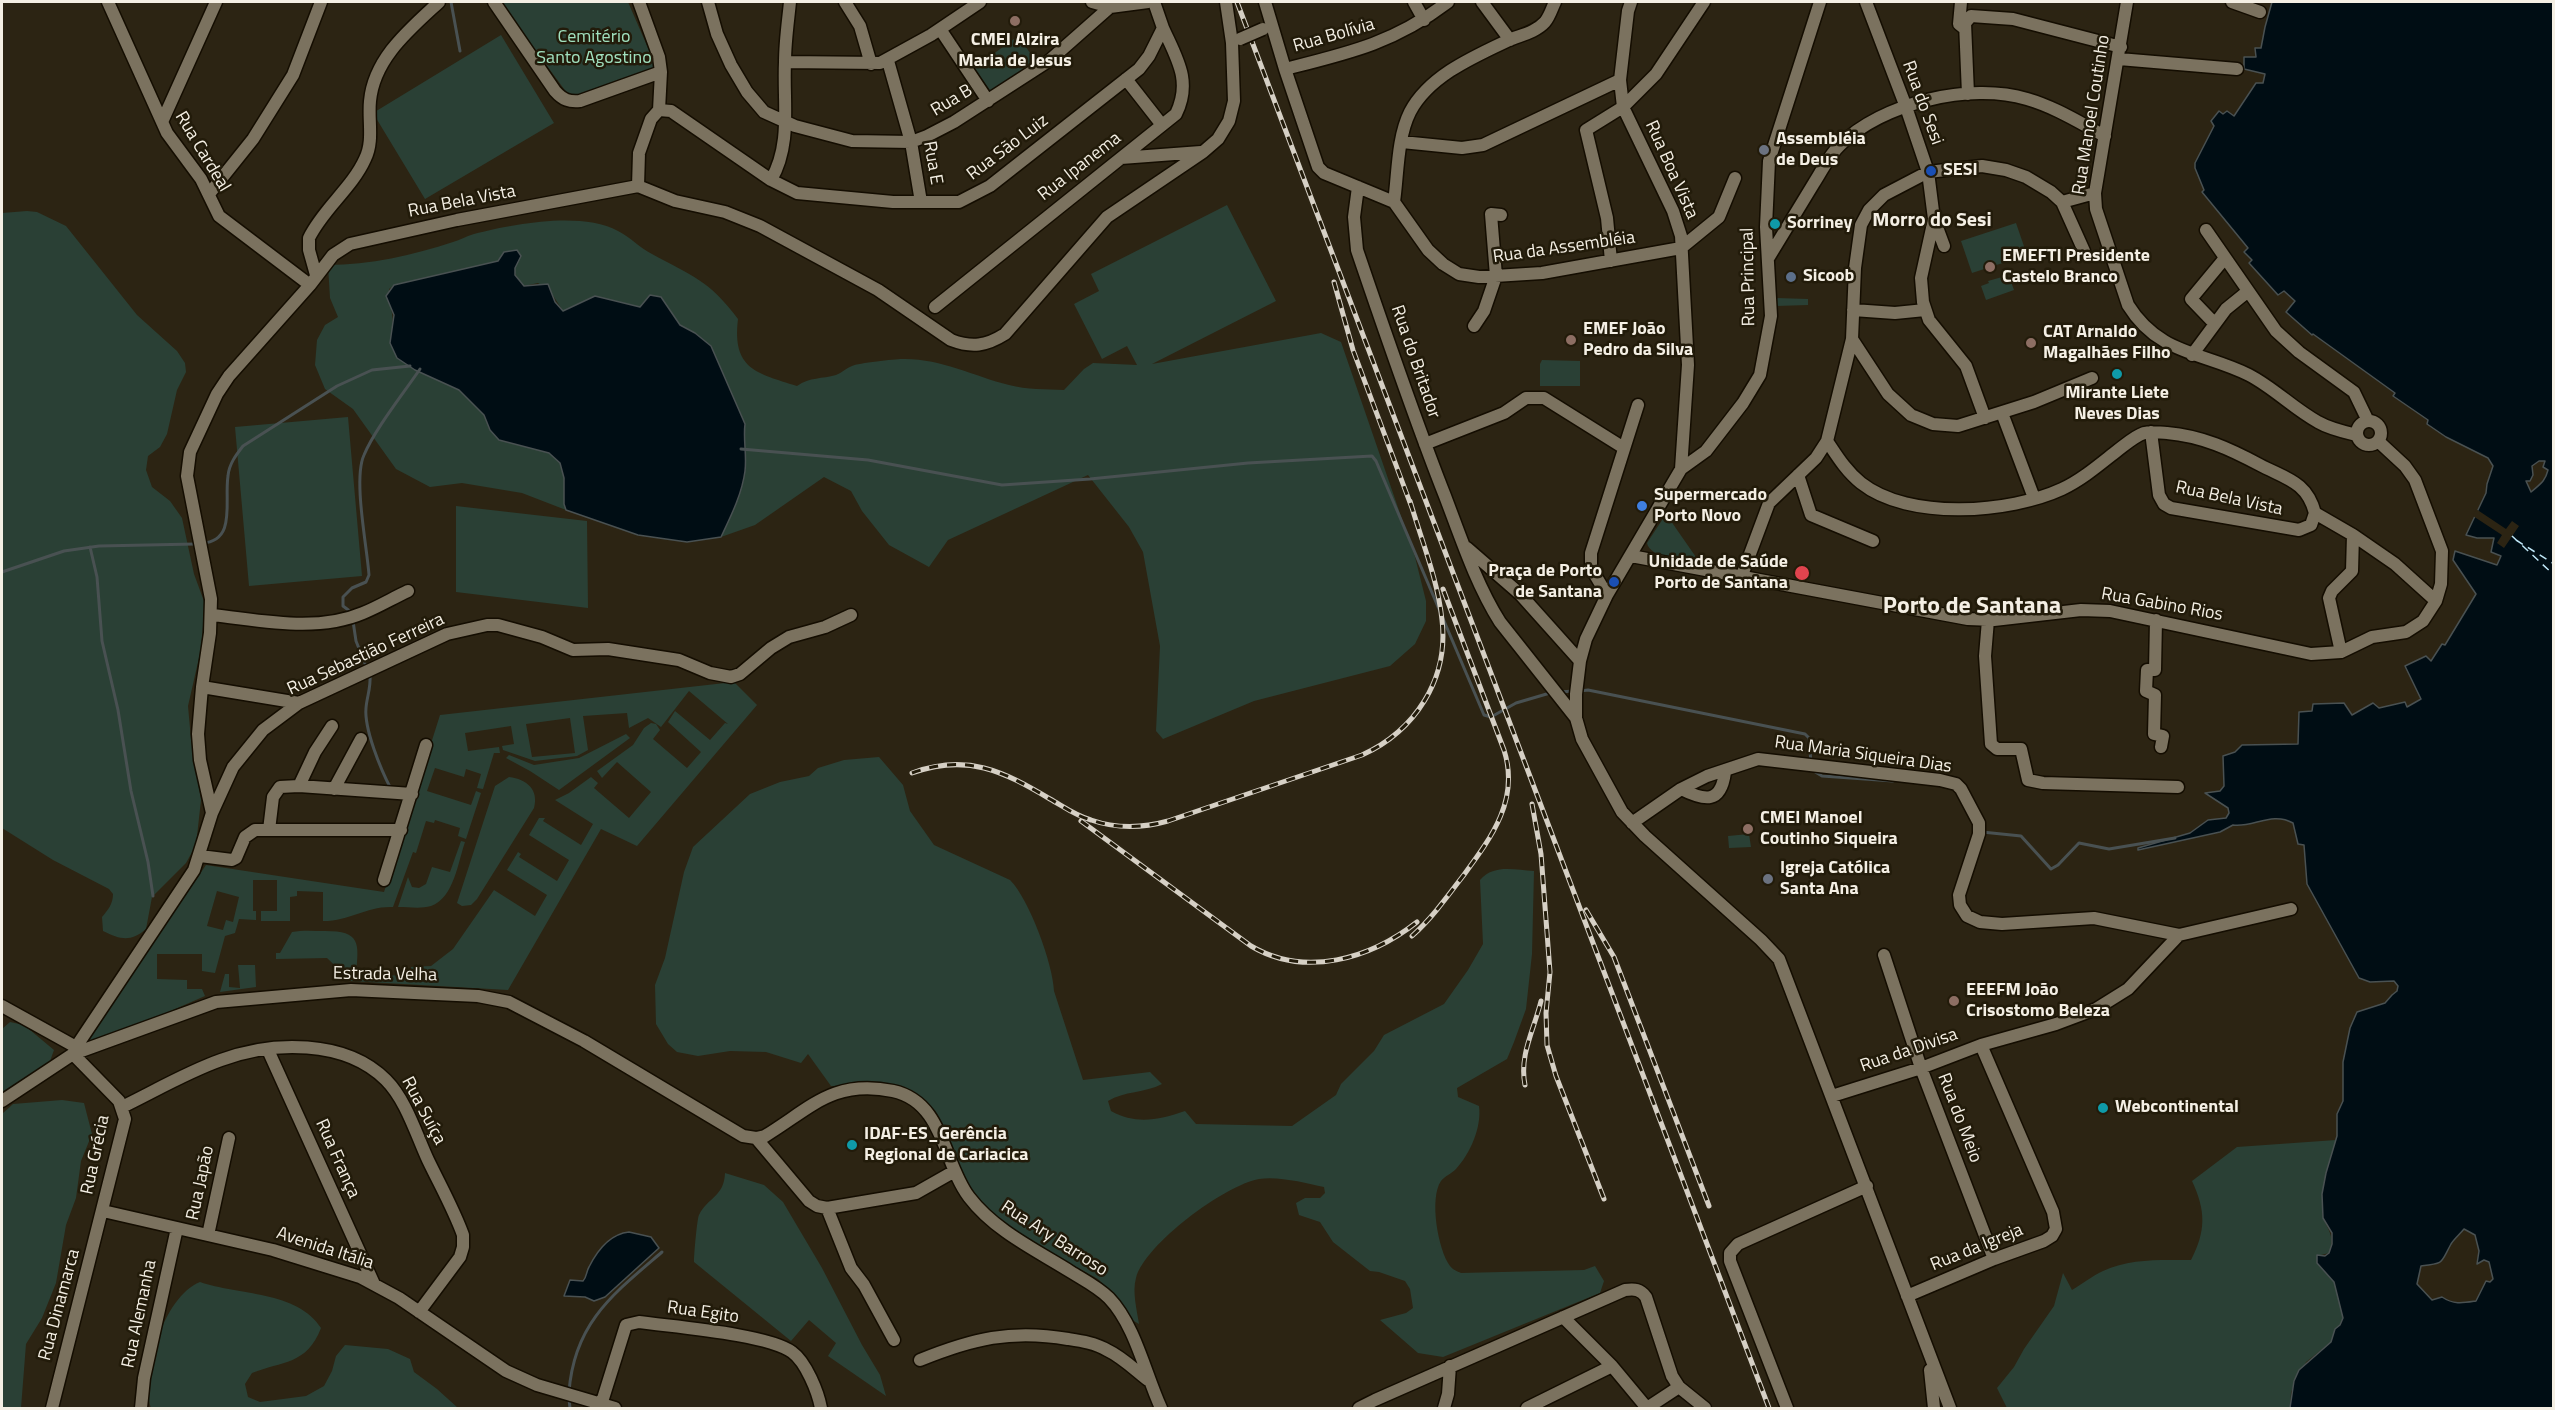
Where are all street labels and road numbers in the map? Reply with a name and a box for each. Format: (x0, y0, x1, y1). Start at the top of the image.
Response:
street label: Rua Bolívia (1291, 14, 1377, 58)
street label: Rua Manoel Coutinho (2069, 33, 2115, 197)
street label: Rua do Sesi (1897, 58, 1947, 148)
street label: Rua B (927, 80, 977, 122)
street label: Rua Cardeal (170, 108, 234, 196)
street label: Rua São Luiz (963, 110, 1053, 186)
street label: Rua Boa Vista (1640, 118, 1702, 222)
street label: Rua Ipanema (1034, 128, 1126, 206)
street label: Rua E (918, 140, 946, 186)
street label: Rua Bela Vista (406, 181, 518, 223)
street label: Rua da Assembléia (1492, 227, 1636, 269)
street label: Rua Principal (1737, 228, 1761, 326)
street label: Rua do Britador (1386, 303, 1444, 421)
street label: Rua Bela Vista (2173, 477, 2285, 521)
street label: Rua Gabino Rios (2099, 584, 2225, 626)
street label: Rua Sebastião Ferreira (284, 609, 448, 701)
street label: Rua Maria Siqueira Dias (1773, 732, 1953, 778)
street label: Estrada Velha (333, 963, 437, 987)
street label: Rua da Divisa (1857, 1024, 1961, 1078)
street label: Rua do Meio (1932, 1070, 1986, 1166)
street label: Rua Suíça (396, 1073, 450, 1149)
street label: Rua Grécia (77, 1113, 115, 1197)
street label: Rua França (310, 1116, 364, 1202)
street label: Rua Japão (183, 1144, 219, 1222)
street label: Rua Ary Barroso (997, 1196, 1111, 1282)
street label: Rua da Igreja (1928, 1220, 2026, 1276)
street label: Avenida Itália (274, 1223, 376, 1275)
street label: Rua Dinamarca (35, 1247, 85, 1363)
street label: Rua Alemanha (118, 1258, 162, 1370)
street label: Rua Egito (666, 1297, 740, 1329)

